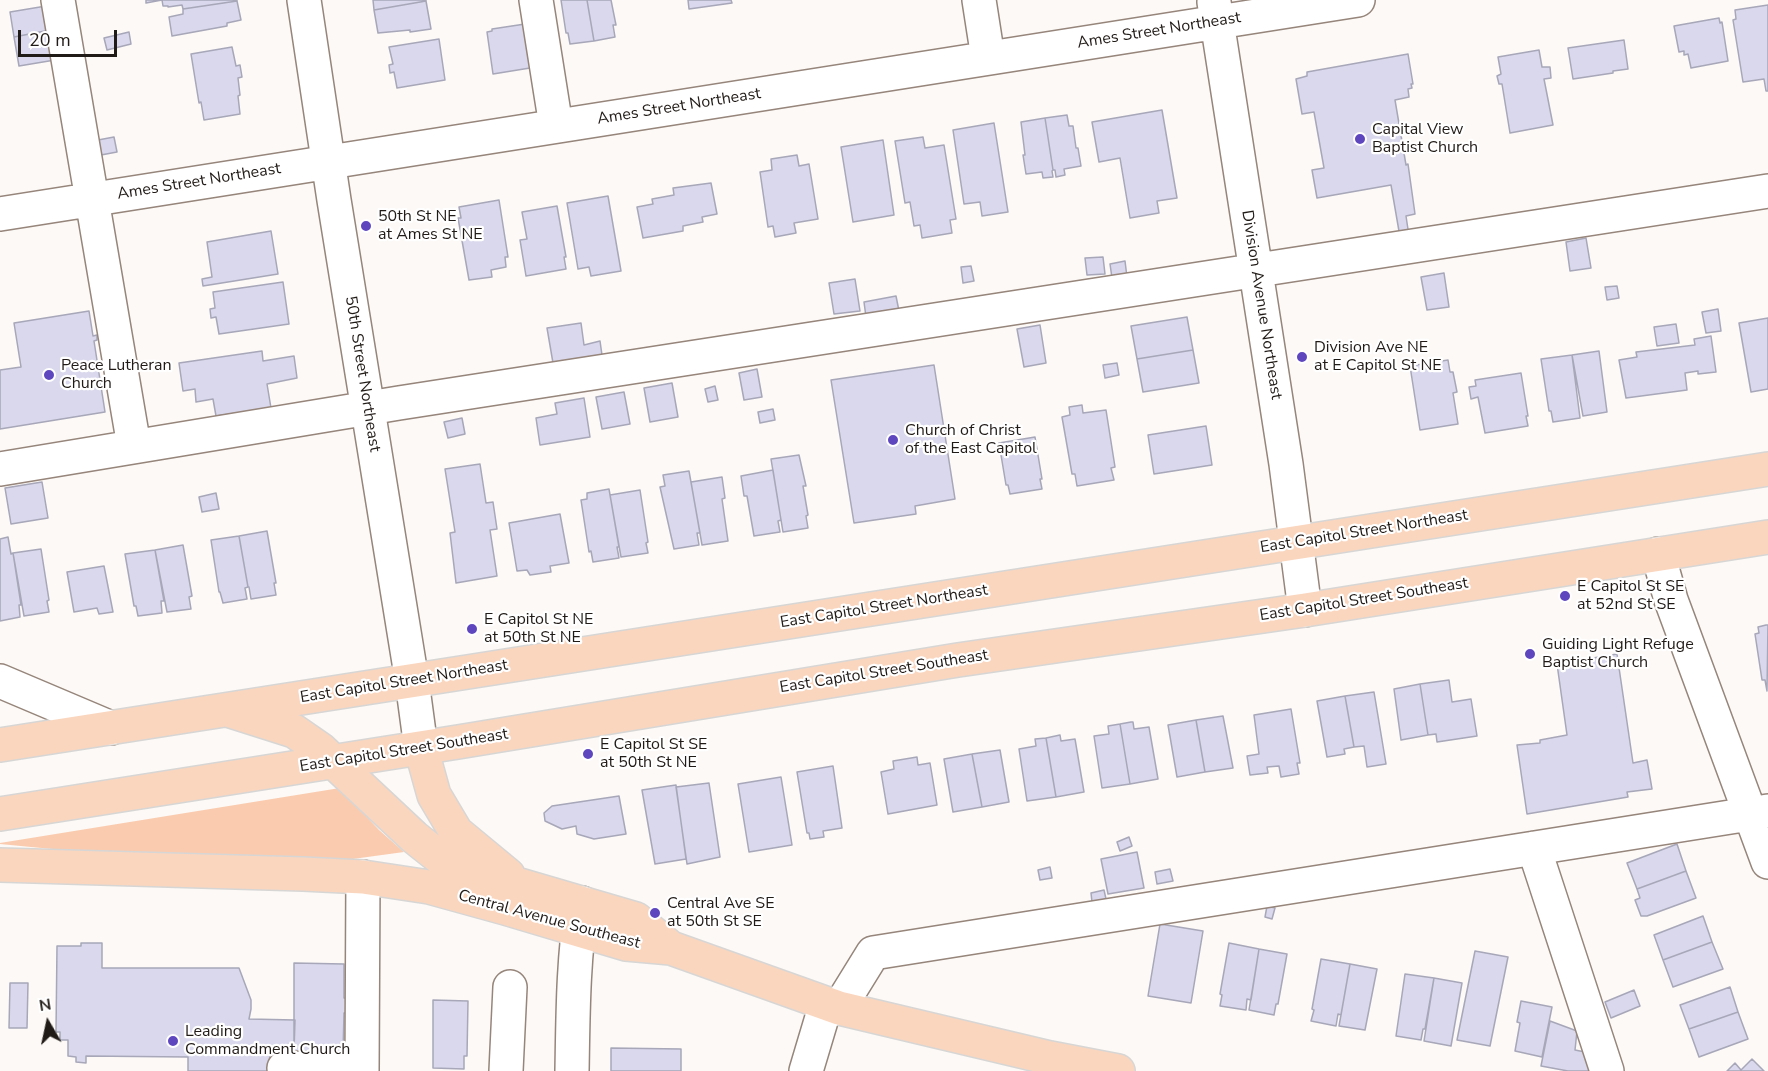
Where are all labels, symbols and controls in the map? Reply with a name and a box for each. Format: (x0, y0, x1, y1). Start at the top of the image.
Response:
street label: Ames Street Northeast (1076, 9, 1242, 53)
scale bar (21, 18, 120, 56)
text: 20 m (29, 28, 71, 52)
street label: Ames Street Northeast (596, 85, 762, 129)
place label: Capital View Baptist Church (1372, 120, 1478, 158)
marker: Capital View Baptist Church (1353, 132, 1367, 146)
street label: Ames Street Northeast (116, 160, 282, 204)
place label: 50th St NE at Ames St NE (378, 207, 483, 245)
street label: Division Avenue Northeast (1237, 209, 1285, 401)
marker: 50th St NE at Ames St NE (359, 219, 373, 233)
street label: 50th Street Northeast (340, 295, 384, 453)
place label: Division Ave NE at E Capitol St NE (1314, 338, 1442, 376)
marker: Division Ave NE at E Capitol St NE (1295, 350, 1309, 364)
place label: Peace Lutheran Church (61, 356, 172, 394)
marker: Peace Lutheran Church (42, 368, 56, 382)
place label: Church of Christ of the East Capitol (905, 421, 1037, 459)
marker: Church of Christ of the East Capitol (886, 433, 900, 447)
street label: East Capitol Street Northeast (1259, 506, 1469, 558)
street label: East Capitol Street Southeast (1258, 574, 1470, 626)
place label: E Capitol St SE at 52nd St SE (1577, 577, 1684, 615)
street label: East Capitol Street Northeast (779, 581, 989, 633)
marker: E Capitol St SE at 52nd St SE (1558, 589, 1572, 603)
place label: E Capitol St NE at 50th St NE (484, 610, 593, 648)
marker: E Capitol St NE at 50th St NE (465, 622, 479, 636)
place label: Guiding Light Refuge Baptist Church (1542, 635, 1694, 673)
street label: East Capitol Street Southeast (778, 646, 990, 698)
marker: Guiding Light Refuge Baptist Church (1523, 647, 1537, 661)
street label: East Capitol Street Northeast (299, 656, 509, 708)
street label: East Capitol Street Southeast (298, 725, 510, 777)
place label: E Capitol St SE at 50th St NE (600, 735, 707, 773)
marker: E Capitol St SE at 50th St NE (581, 747, 595, 761)
street label: Central Avenue Southeast (456, 886, 642, 954)
place label: Central Ave SE at 50th St SE (667, 894, 775, 932)
marker: Central Ave SE at 50th St SE (648, 906, 662, 920)
north arrow (18, 993, 78, 1053)
text: N (38, 993, 53, 1017)
place label: Leading Commandment Church (185, 1022, 350, 1060)
marker: Leading Commandment Church (166, 1034, 180, 1048)

